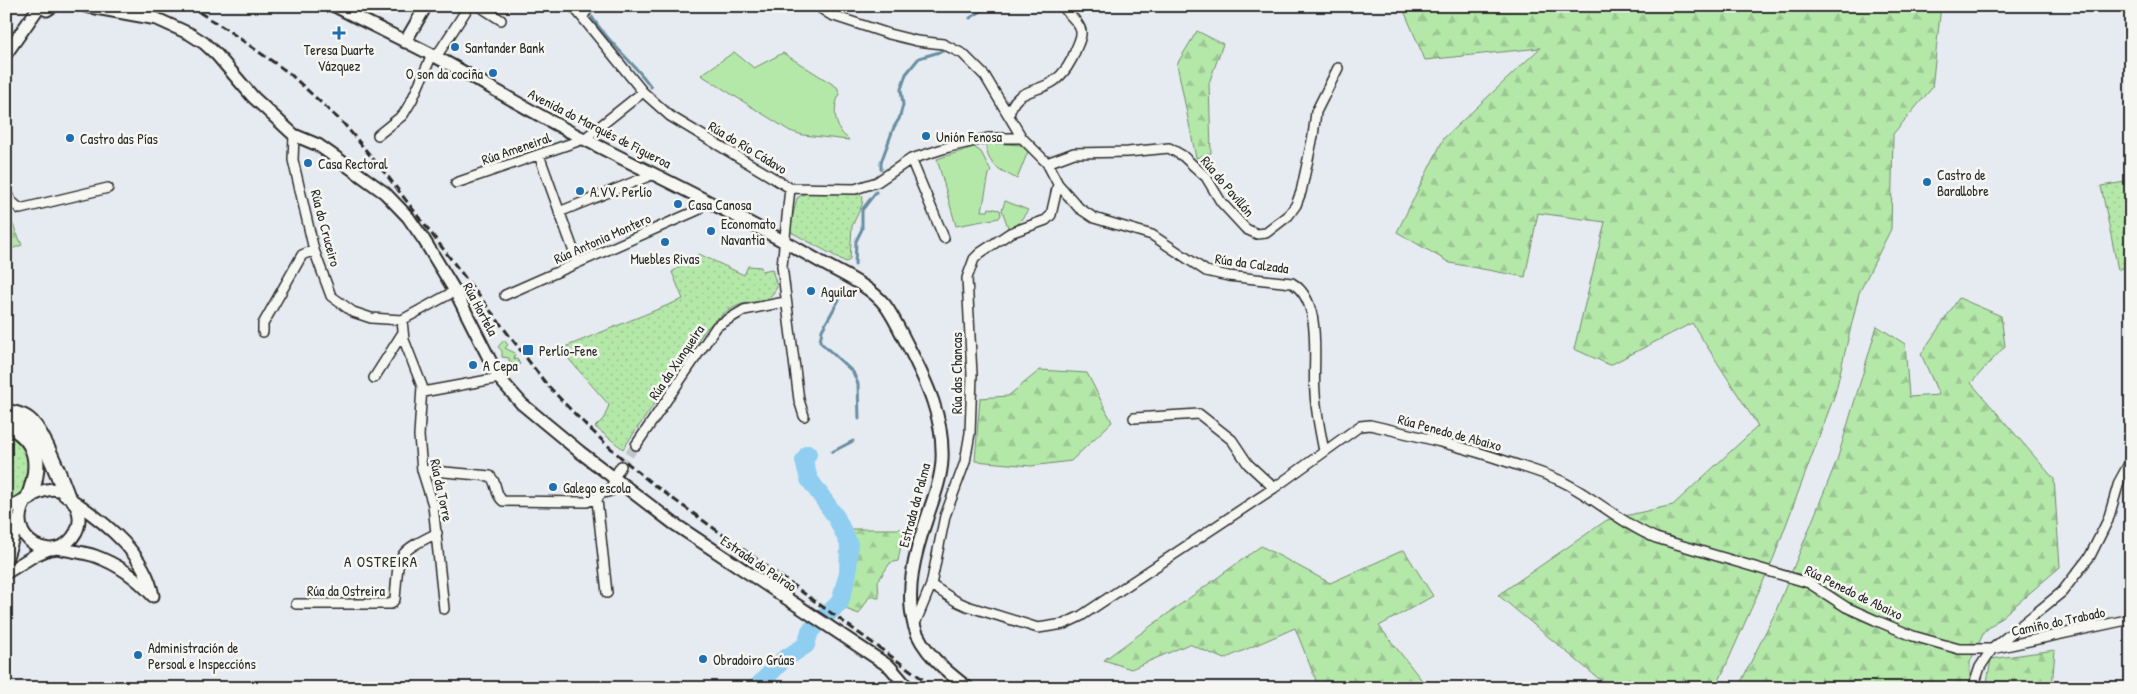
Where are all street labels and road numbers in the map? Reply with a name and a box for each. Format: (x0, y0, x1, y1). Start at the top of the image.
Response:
street label: Avenida do Marqués de Figueroa (525, 84, 675, 173)
street label: Rúa do Río Cádavo (705, 116, 791, 178)
street label: Rúa Ameneiral (479, 127, 553, 169)
street label: Rúa do Pavillón (1197, 152, 1259, 220)
street label: Rúa do Cruceiro (307, 187, 345, 269)
street label: Rúa Antonia Montero (551, 208, 654, 268)
street label: Rúa da Calzada (1214, 248, 1291, 278)
street label: Rúa Hortela (459, 279, 503, 339)
street label: Rúa da Xunqueira (644, 320, 709, 404)
street label: Rúa das Chancas (947, 332, 966, 414)
street label: Rúa Penedo de Abaixo (1396, 409, 1504, 455)
street label: Rúa da Torre (426, 457, 458, 523)
street label: Estrada da Palma (894, 460, 935, 549)
street label: Estrada do Peirao (717, 531, 801, 596)
street label: Rúa Penedo de Abaixo (1802, 560, 1906, 624)
street label: Rúa da Ostreira (307, 581, 385, 600)
street label: Camiño do Trabado (2010, 602, 2107, 640)

